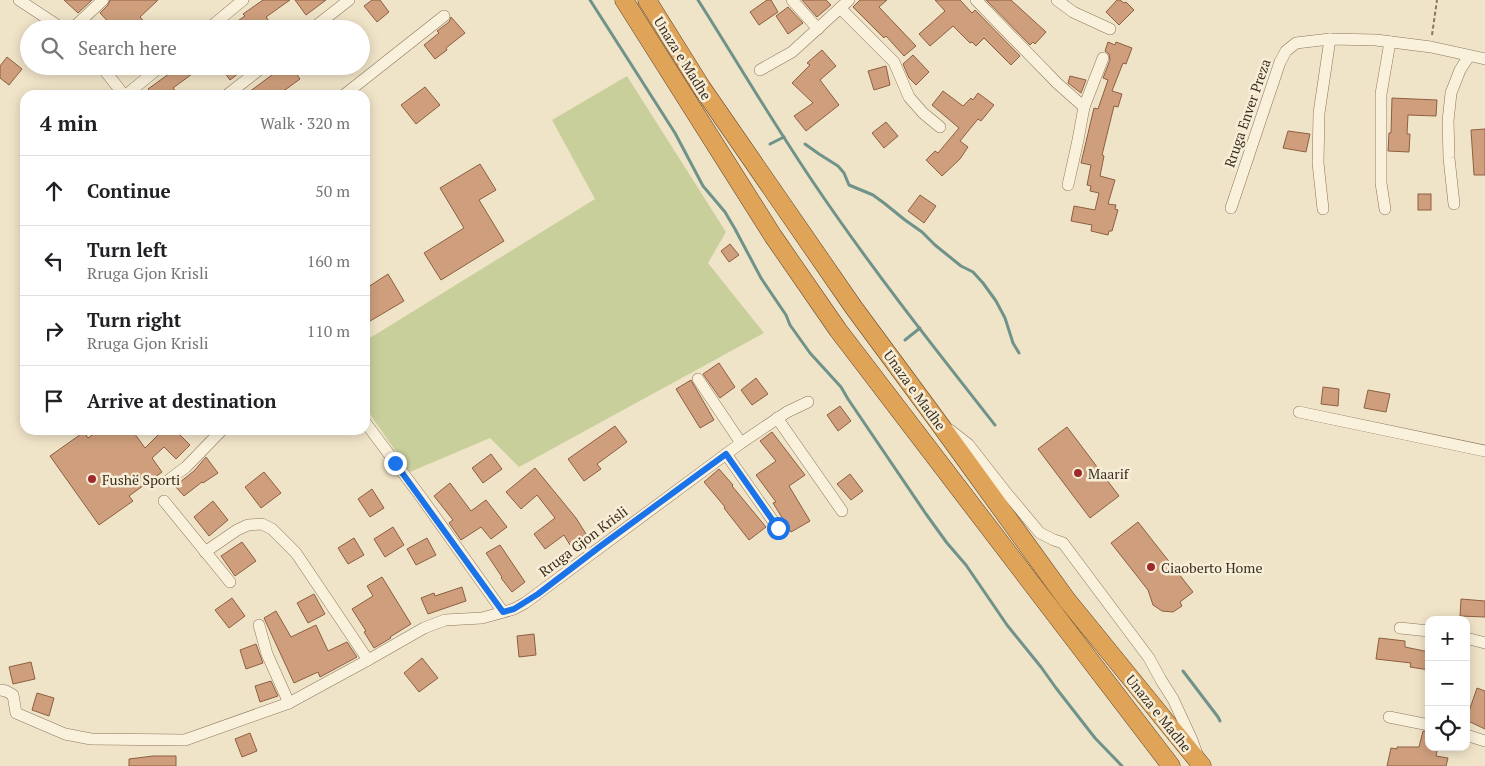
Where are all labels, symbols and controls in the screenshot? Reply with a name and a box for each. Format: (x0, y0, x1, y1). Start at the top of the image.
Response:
street label: Unaza e Madhe (650, 13, 716, 103)
search box (20, 20, 370, 75)
icon: search (38, 34, 66, 62)
text: Search here (78, 35, 177, 60)
street label: Rruga Enver Preza (1219, 56, 1275, 170)
text: 4 min (40, 109, 97, 137)
text: Walk · 320 m (260, 112, 350, 134)
icon: ahead (40, 177, 68, 205)
text: Continue (87, 178, 171, 203)
text: 50 m (315, 180, 350, 202)
text: Turn left (87, 237, 168, 262)
icon: left (40, 247, 68, 275)
text: 160 m (307, 250, 350, 272)
text: Rruga Gjon Krisli (87, 262, 209, 284)
text: Turn right (87, 307, 181, 332)
icon: right (40, 317, 68, 345)
text: 110 m (307, 320, 350, 342)
text: Rruga Gjon Krisli (87, 332, 209, 354)
street label: Unaza e Madhe (879, 346, 951, 434)
icon: arrive (40, 387, 68, 415)
text: Arrive at destination (87, 388, 276, 413)
route end (384, 452, 407, 475)
place label: Maarif (1088, 464, 1130, 483)
marker: Maarif (1072, 467, 1084, 479)
place label: Fushë Sporti (102, 470, 180, 489)
marker: Fushë Sporti (86, 473, 98, 485)
street label: Rruga Gjon Krisli (535, 501, 631, 581)
route start (767, 517, 790, 540)
place label: Ciaoberto Home (1161, 558, 1263, 577)
marker: Ciaoberto Home (1145, 561, 1157, 573)
map controls (1425, 616, 1470, 751)
button: + (1425, 616, 1470, 661)
button: − (1425, 661, 1470, 706)
street label: Unaza e Madhe (1122, 670, 1196, 756)
button: locate (1425, 706, 1470, 751)

